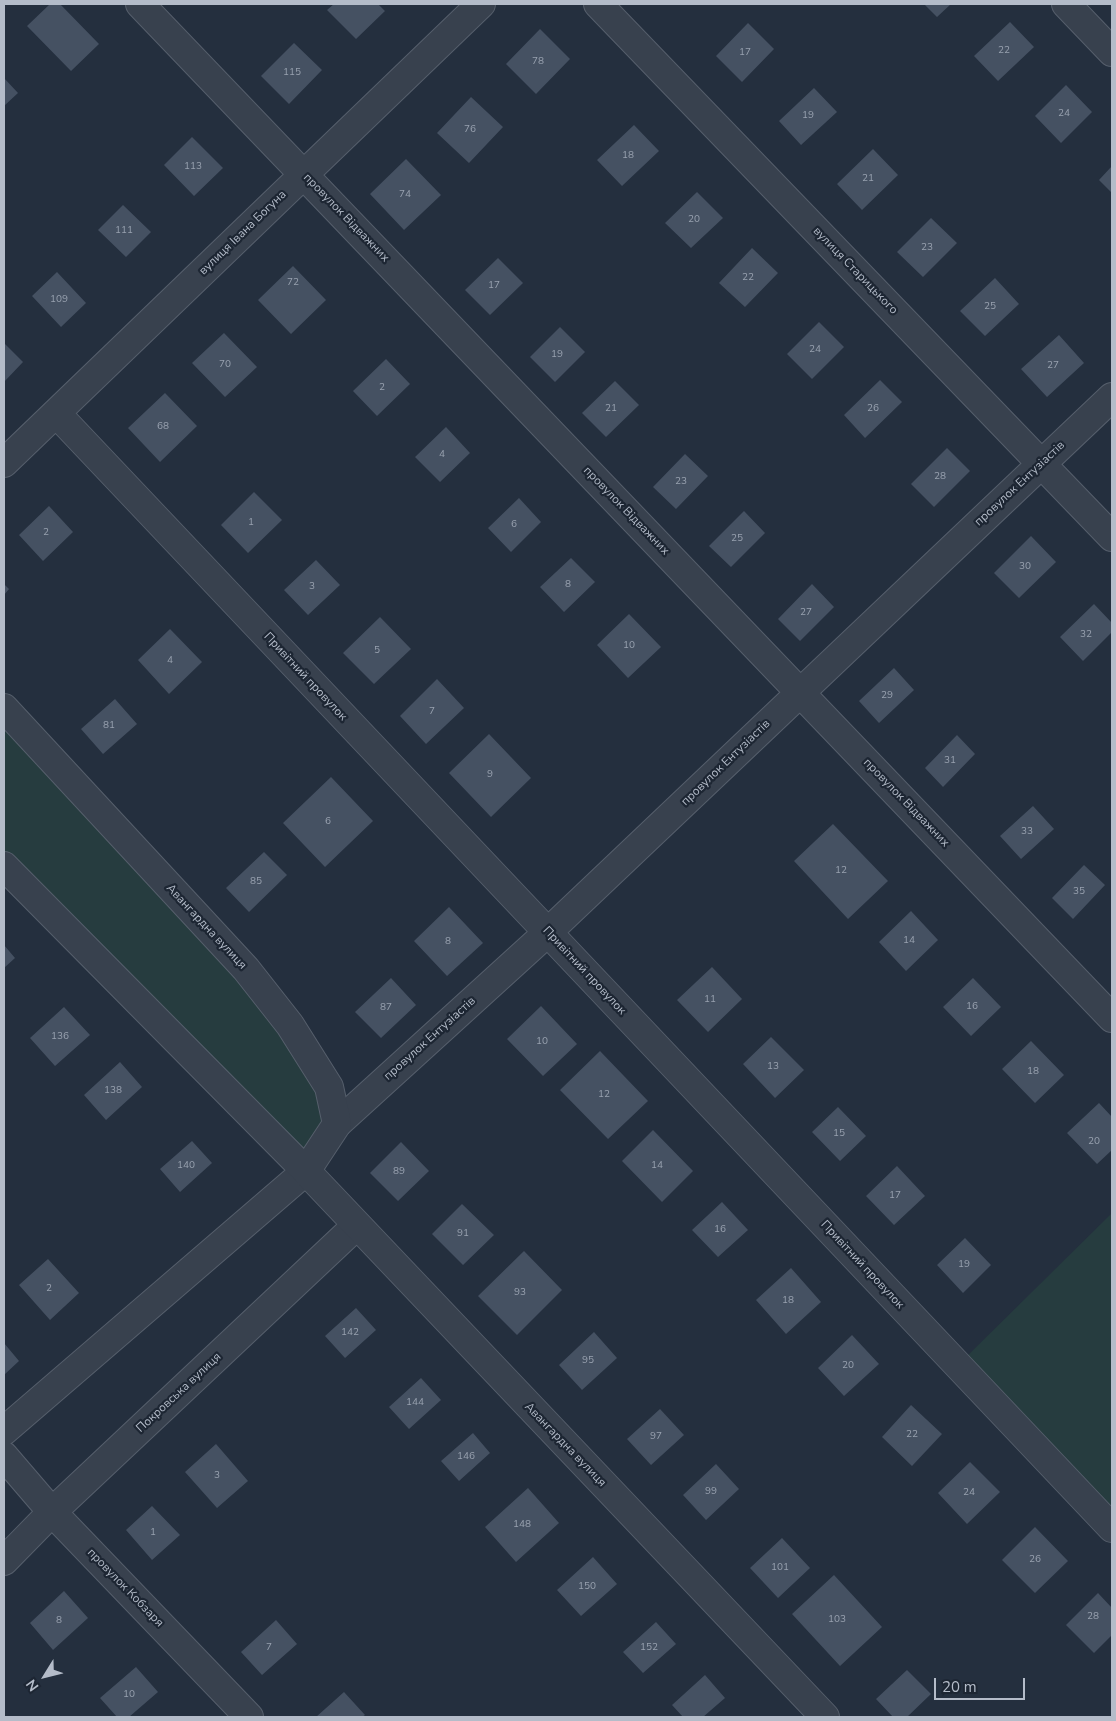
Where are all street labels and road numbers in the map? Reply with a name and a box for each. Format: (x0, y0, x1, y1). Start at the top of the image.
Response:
street label: провулок Відважних (300, 171, 392, 265)
street label: вулиця Івана Богуна (196, 188, 290, 278)
street label: вулиця Старицького (810, 224, 900, 318)
street label: провулок Ентузіастів (972, 439, 1068, 529)
street label: провулок Відважних (580, 464, 672, 558)
street label: Привітний провулок (260, 630, 350, 724)
street label: провулок Ентузіастів (679, 717, 773, 809)
street label: провулок Відважних (860, 756, 952, 850)
street label: Авангардна вулиця (163, 881, 249, 973)
street label: Привітний провулок (539, 924, 629, 1018)
street label: провулок Ентузіастів (381, 994, 479, 1084)
street label: Привітний провулок (817, 1218, 907, 1312)
street label: Покровська вулиця (134, 1350, 224, 1436)
street label: Авангардна вулиця (521, 1400, 609, 1490)
street label: провулок Кобзаря (84, 1546, 166, 1630)

